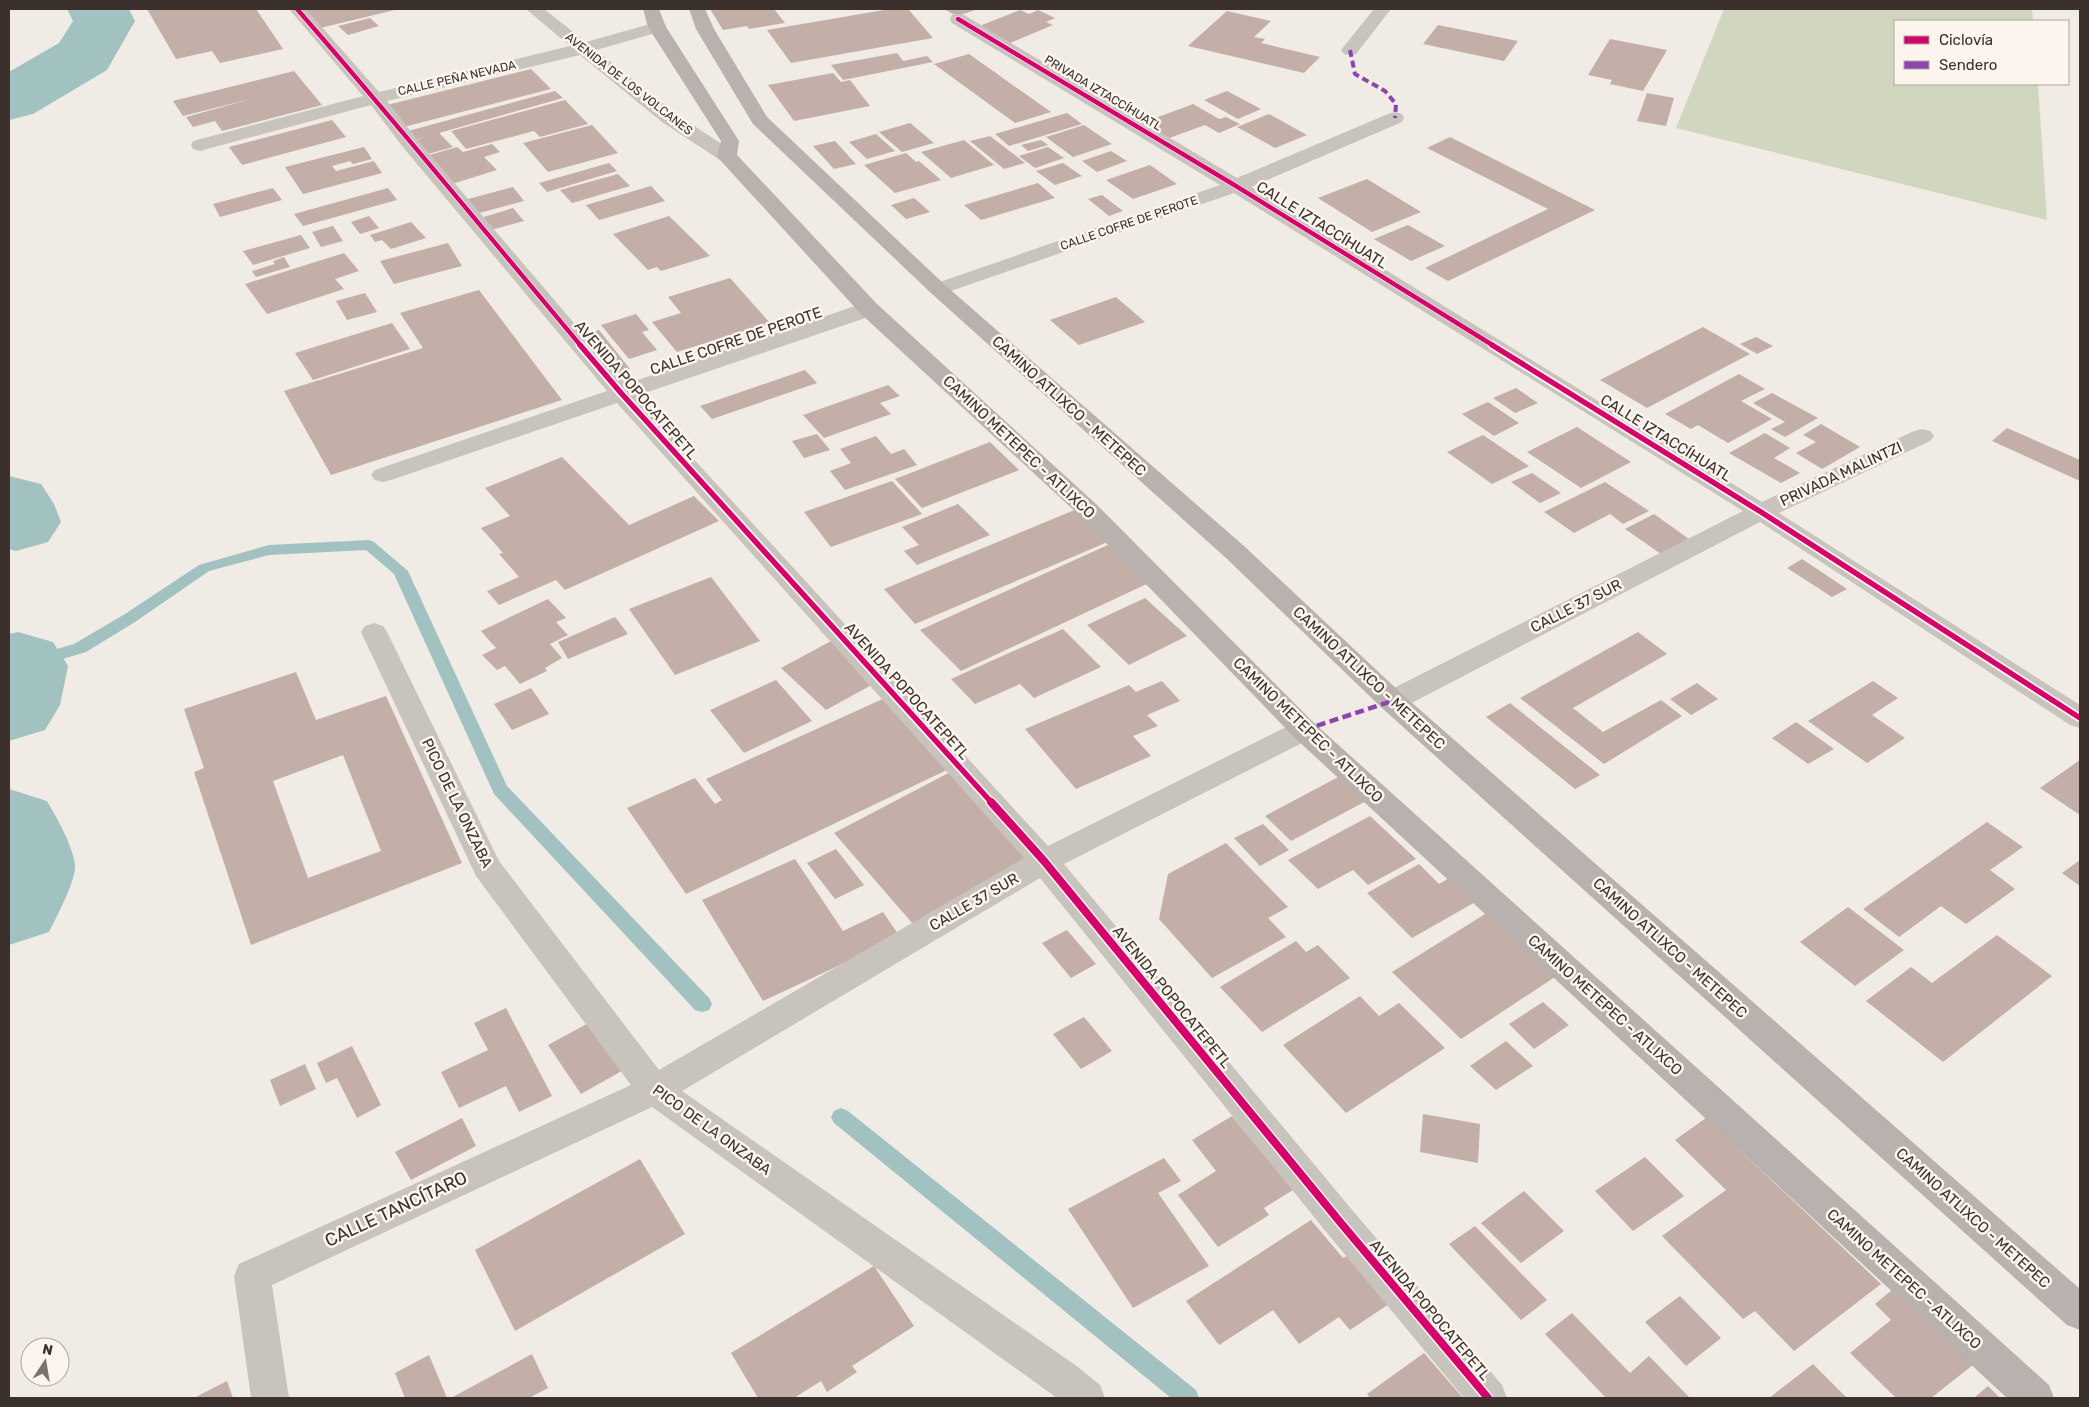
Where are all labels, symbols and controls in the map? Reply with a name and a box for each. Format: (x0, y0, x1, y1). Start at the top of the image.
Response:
legend (1894, 20, 2069, 85)
street label: AVENIDA DE LOS VOLCANES (563, 30, 695, 138)
text: Ciclovía (1939, 31, 1993, 49)
street label: PRIVADA IZTACCÍHUATL (1042, 52, 1164, 134)
text: Sendero (1939, 56, 1997, 74)
street label: CALLE PEÑA NEVADA (397, 58, 517, 98)
street label: CALLE IZTACCÍHUATL (1253, 177, 1391, 273)
street label: CALLE COFRE DE PEROTE (1058, 193, 1200, 253)
street label: CALLE COFRE DE PEROTE (648, 303, 824, 379)
street label: AVENIDA POPOCATEPETL (571, 317, 702, 464)
street label: CAMINO ATLIXCO - METEPEC (988, 332, 1150, 480)
street label: CAMINO METEPEC - ATLIXCO (939, 372, 1099, 522)
street label: CALLE IZTACCÍHUATL (1597, 390, 1735, 486)
street label: PRIVADA MALINTZI (1777, 438, 1905, 510)
street label: CALLE 37 SUR (1528, 575, 1625, 637)
street label: CAMINO ATLIXCO - METEPEC (1289, 603, 1449, 753)
street label: AVENIDA POPOCATEPETL (841, 619, 974, 764)
street label: CAMINO METEPEC - ATLIXCO (1229, 654, 1387, 806)
street label: PICO DE LA ONZABA (418, 735, 496, 871)
street label: CALLE 37 SUR (926, 869, 1022, 935)
street label: CAMINO ATLIXCO - METEPEC (1589, 874, 1751, 1022)
street label: AVENIDA POPOCATEPETL (1109, 922, 1235, 1072)
street label: CAMINO METEPEC - ATLIXCO (1524, 931, 1686, 1079)
street label: PICO DE LA ONZABA (649, 1081, 775, 1179)
street label: CAMINO ATLIXCO - METEPEC (1892, 1144, 2054, 1292)
street label: CALLE TANCÍTARO (321, 1166, 471, 1252)
street label: CAMINO METEPEC - ATLIXCO (1823, 1205, 1985, 1353)
street label: AVENIDA POPOCATEPETL (1366, 1236, 1495, 1384)
north arrow (20, 1337, 70, 1387)
text: N (41, 1340, 54, 1359)

